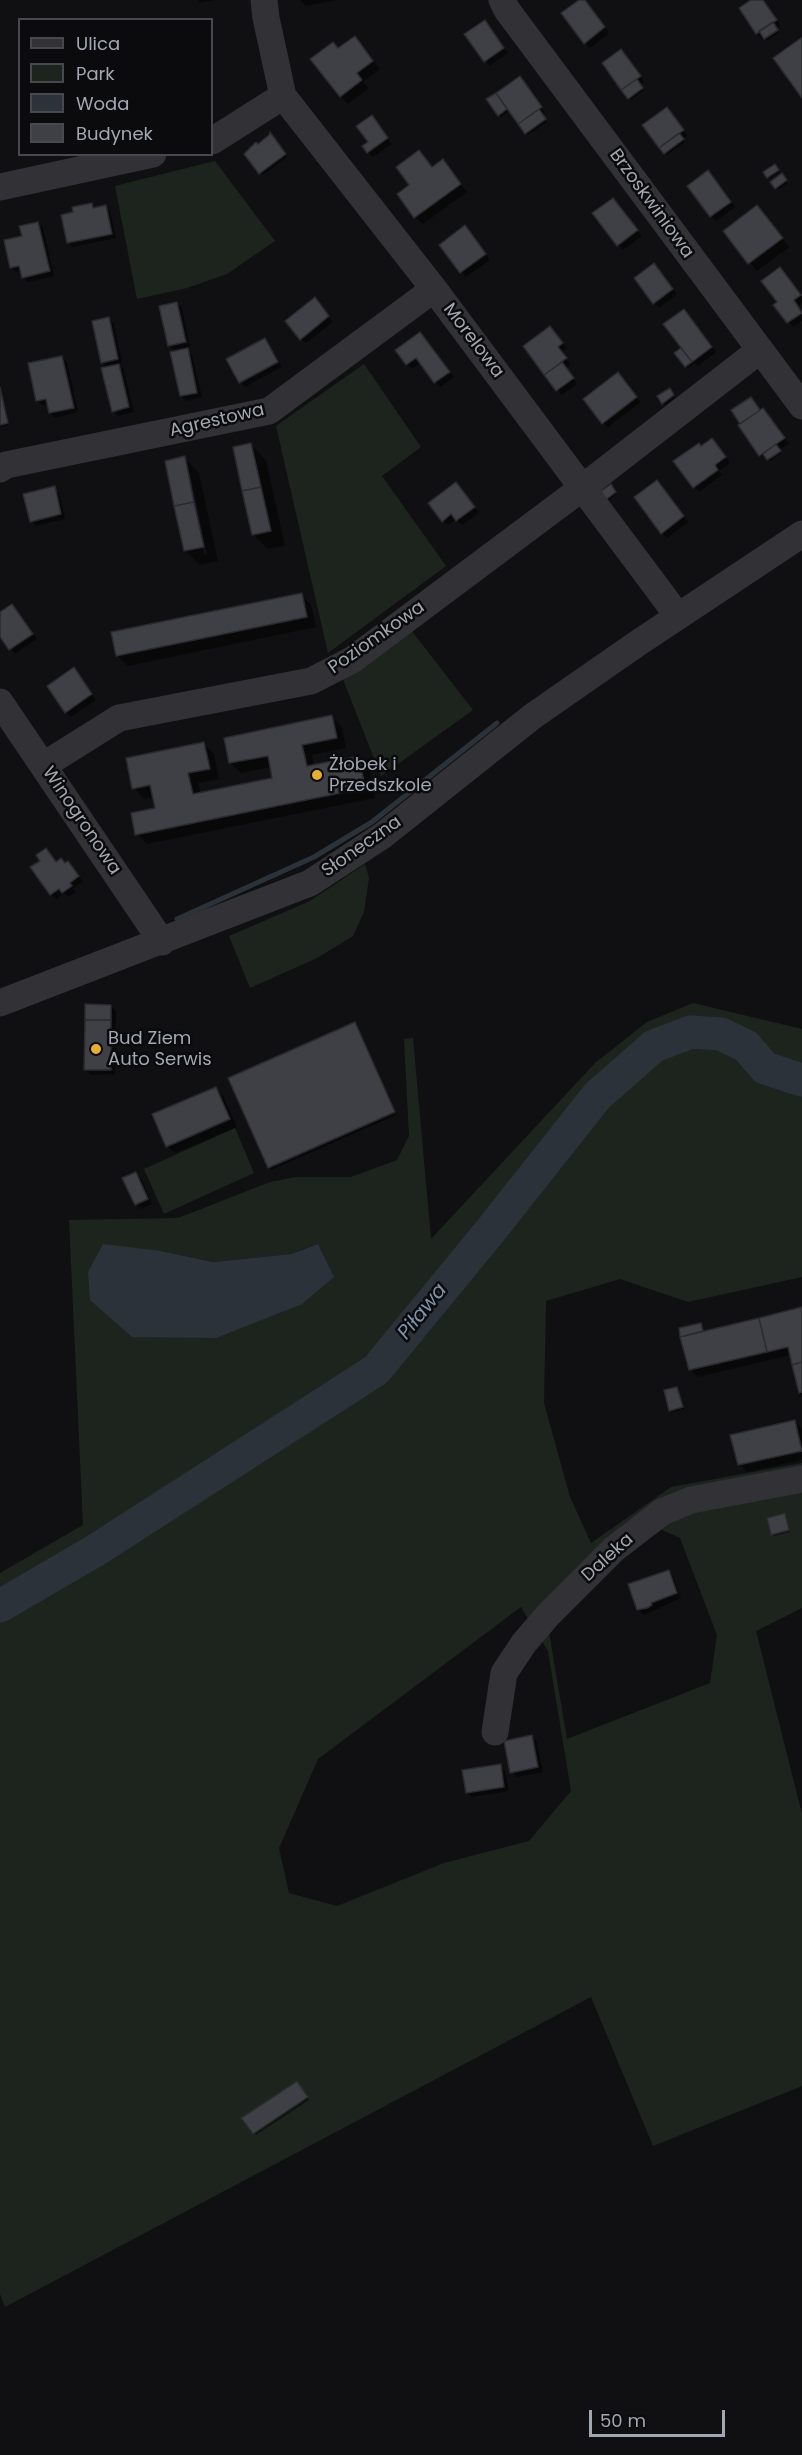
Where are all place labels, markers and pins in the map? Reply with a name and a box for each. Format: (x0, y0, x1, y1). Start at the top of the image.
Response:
place label: Żłobek i Przedszkole (329, 754, 432, 796)
marker: Żłobek i Przedszkole (310, 768, 324, 782)
place label: Bud Ziem Auto Serwis (108, 1028, 212, 1070)
marker: Bud Ziem Auto Serwis (89, 1042, 103, 1056)

